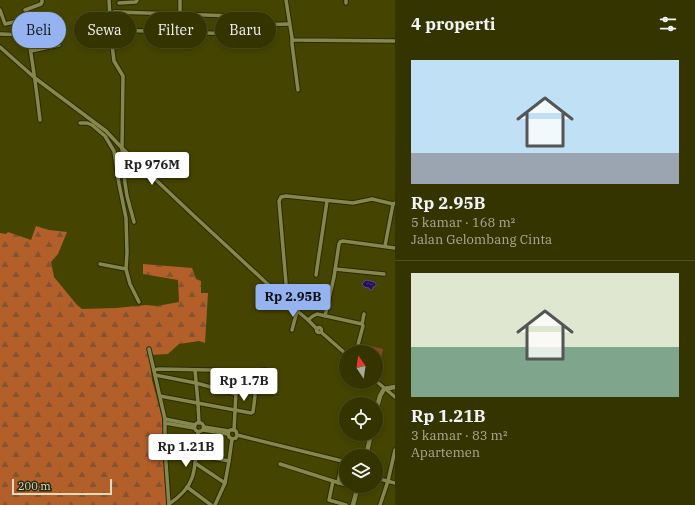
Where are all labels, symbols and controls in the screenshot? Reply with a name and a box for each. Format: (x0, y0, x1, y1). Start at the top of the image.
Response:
chip: Beli (12, 12, 66, 48)
chip: Sewa (74, 12, 136, 48)
chip: Filter (144, 12, 207, 48)
chip: Baru (215, 12, 276, 48)
text: 4 properti (411, 13, 496, 35)
icon: filters (657, 13, 679, 35)
icon: home (509, 86, 581, 158)
pin: Rp 976M (115, 152, 189, 186)
text: Rp 976M (124, 156, 180, 173)
text: Rp 2.95B (411, 192, 486, 214)
text: 5 kamar · 168 m² (411, 214, 515, 231)
text: Jalan Gelombang Cinta (411, 231, 552, 248)
pin: Rp 2.95B (252, 284, 334, 318)
text: Rp 2.95B (264, 288, 322, 305)
icon: home (509, 299, 581, 371)
north arrow (339, 345, 383, 389)
map controls (339, 345, 383, 493)
pin: Rp 1.7B (207, 368, 281, 402)
text: Rp 1.7B (219, 372, 269, 389)
button: locate (339, 397, 383, 441)
text: Rp 1.21B (411, 405, 486, 427)
text: 3 kamar · 83 m² (411, 427, 508, 444)
pin: Rp 1.21B (145, 434, 227, 468)
text: Rp 1.21B (157, 438, 215, 455)
text: Apartemen (411, 444, 480, 461)
button: layers (339, 449, 383, 493)
scale bar (12, 477, 112, 496)
text: 200 m (18, 479, 51, 493)

